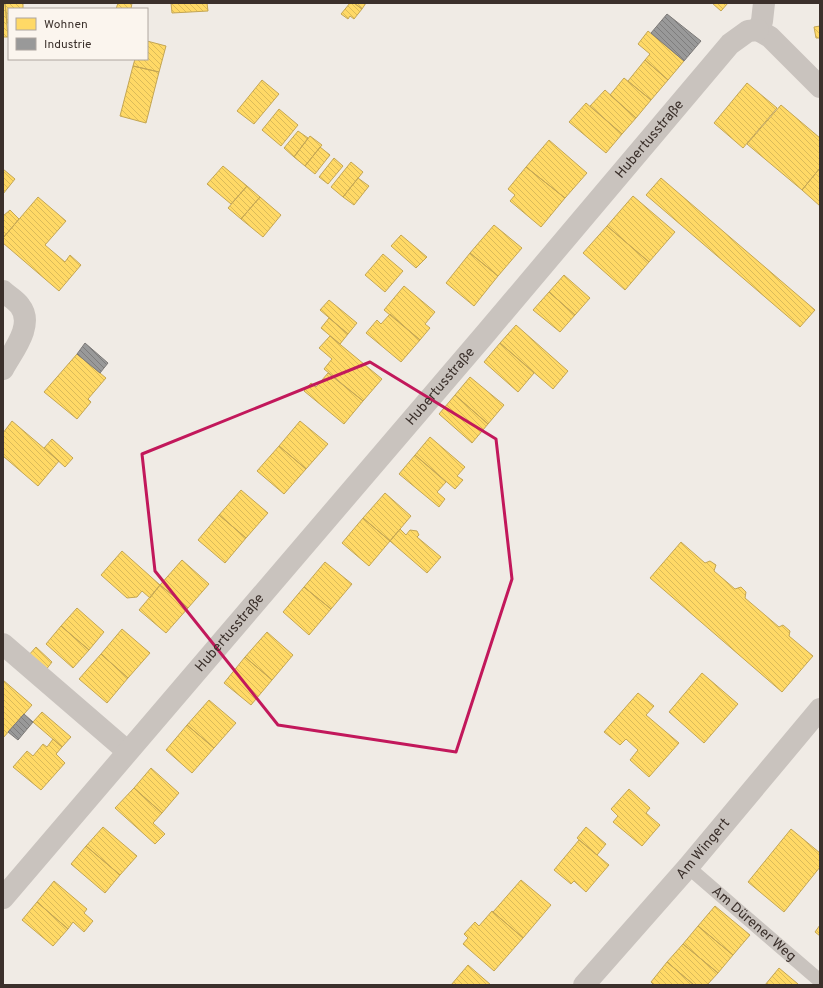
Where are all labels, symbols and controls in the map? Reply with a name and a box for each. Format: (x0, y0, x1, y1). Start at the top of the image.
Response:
legend (8, 8, 148, 60)
text: Wohnen (44, 17, 88, 33)
text: Industrie (44, 37, 92, 53)
street label: Hubertusstraße (612, 96, 688, 182)
street label: Hubertusstraße (402, 344, 478, 429)
street label: Hubertusstraße (192, 590, 268, 675)
street label: Am Wingert (673, 815, 734, 883)
street label: Am Dürener Weg (708, 883, 800, 965)

